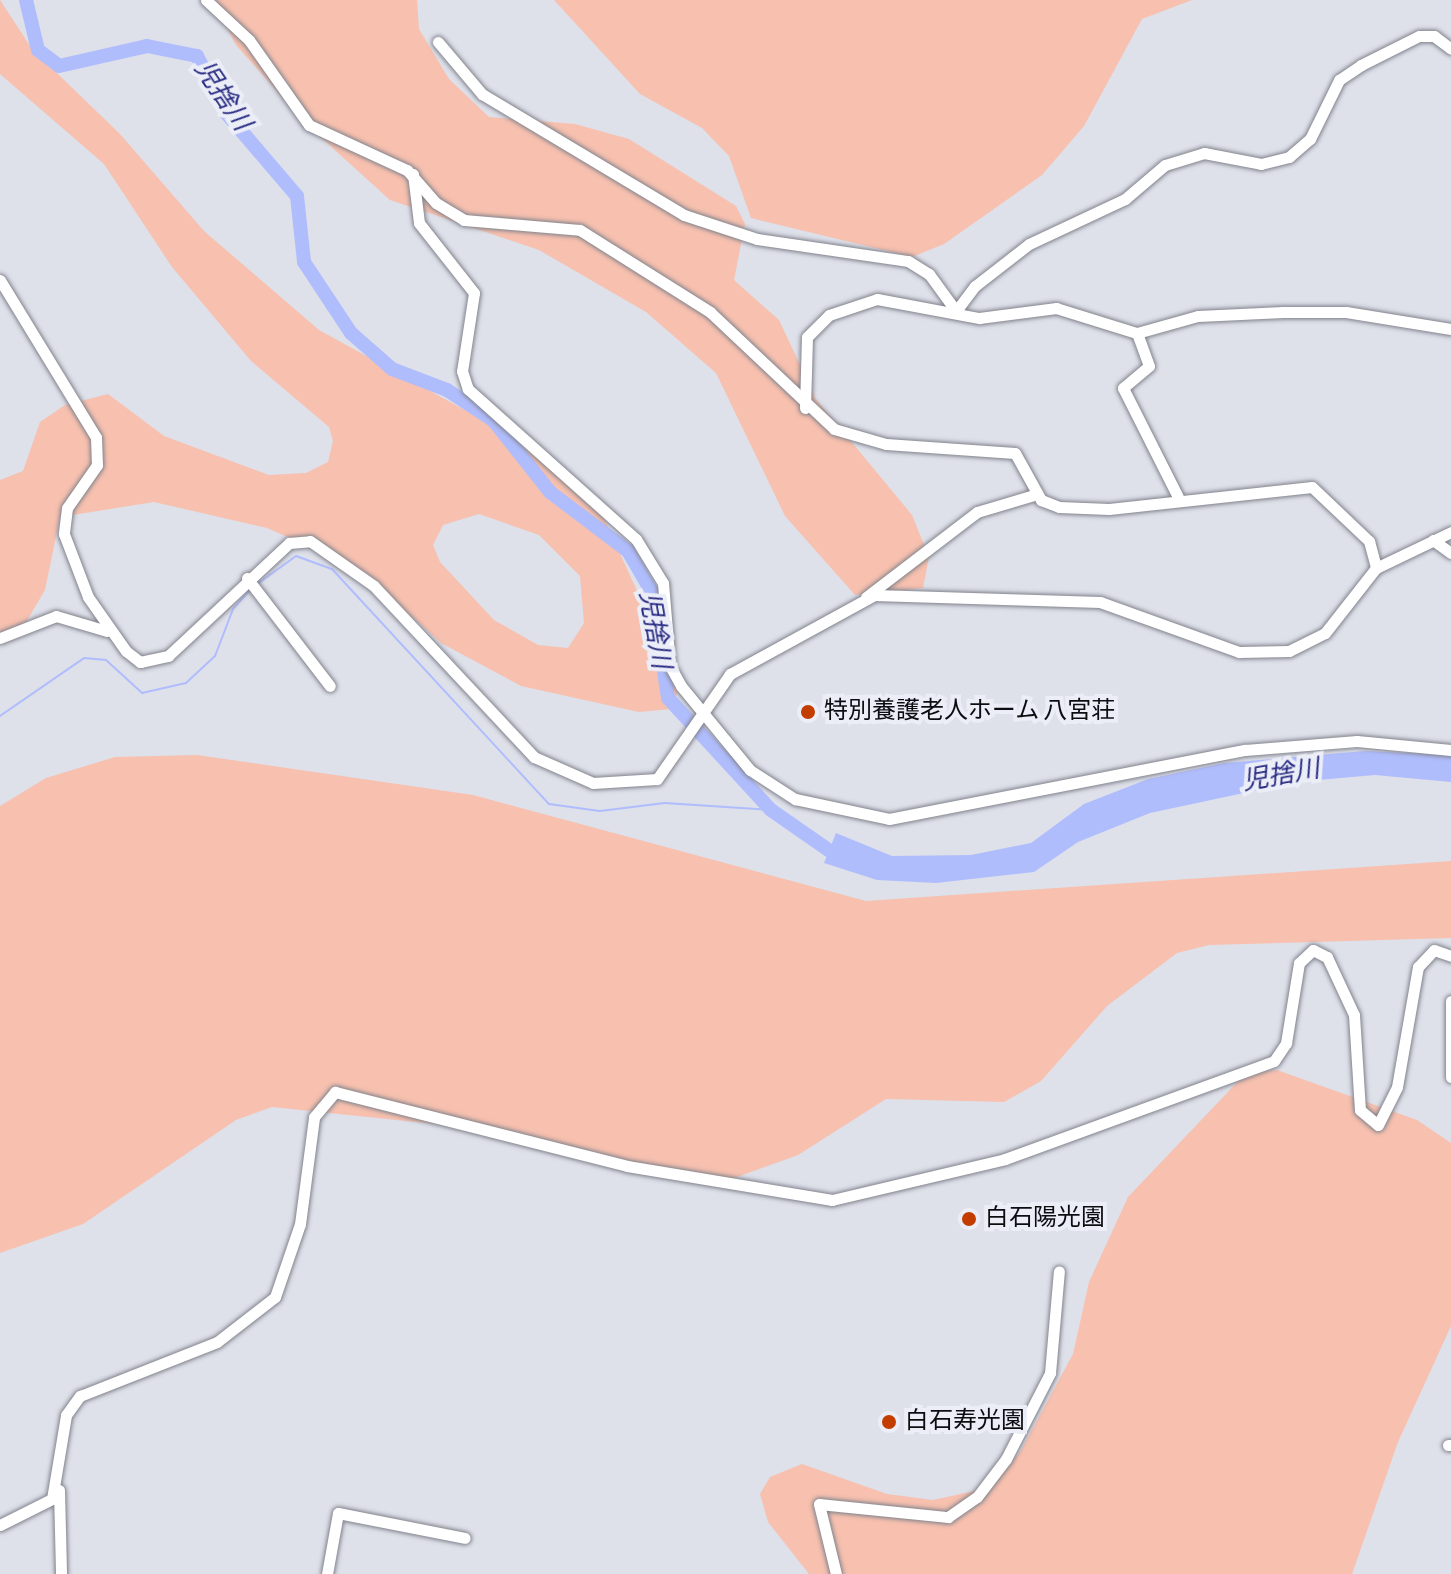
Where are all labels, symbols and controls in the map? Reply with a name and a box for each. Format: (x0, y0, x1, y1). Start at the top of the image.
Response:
water label: 児捨川 (187, 55, 257, 137)
water label: 児捨川 (632, 589, 676, 671)
place label: 特別養護老人ホーム 八宮荘 (824, 698, 1116, 726)
marker: 特別養護老人ホーム 八宮荘 (799, 703, 817, 721)
water label: 児捨川 (1240, 754, 1322, 798)
place label: 白石陽光園 (985, 1205, 1105, 1233)
marker: 白石陽光園 (960, 1210, 978, 1228)
place label: 白石寿光園 (905, 1408, 1025, 1436)
marker: 白石寿光園 (880, 1413, 898, 1431)

